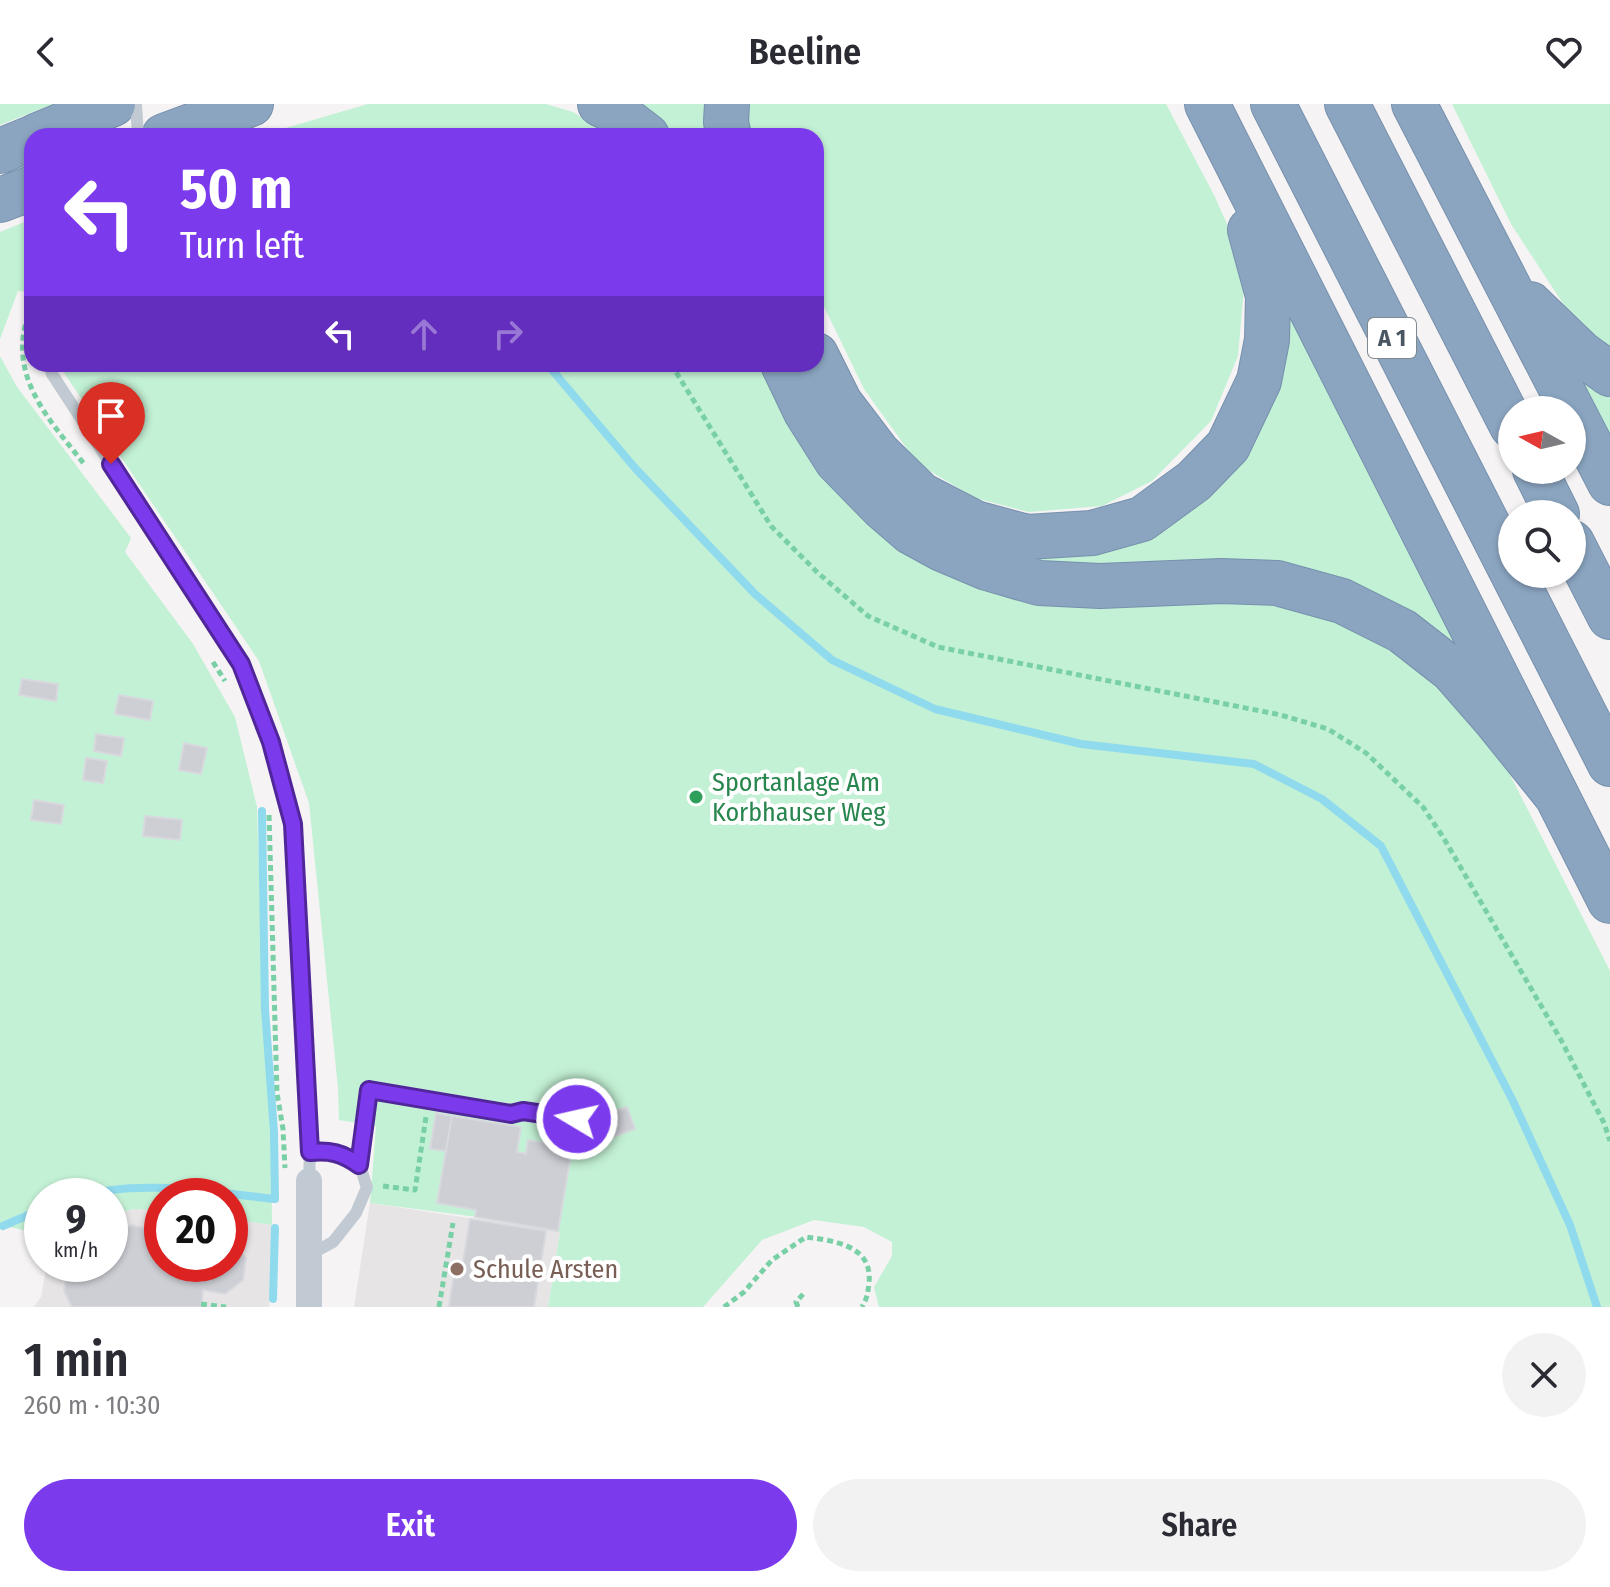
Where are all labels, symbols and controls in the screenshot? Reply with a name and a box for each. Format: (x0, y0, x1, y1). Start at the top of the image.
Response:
icon: back (24, 30, 68, 74)
text: Beeline (749, 30, 861, 74)
icon: heart (1542, 30, 1586, 74)
text: 50 m (180, 156, 292, 223)
icon: left (48, 160, 152, 264)
text: Turn left (180, 224, 304, 268)
icon: left (318, 312, 362, 356)
icon: ahead (402, 312, 446, 356)
icon: right (486, 312, 530, 356)
road number: A 1 (1368, 318, 1416, 358)
pin (77, 382, 145, 464)
icon: arrive (89, 394, 133, 438)
north arrow (1498, 396, 1586, 484)
map controls (1498, 396, 1586, 588)
button: search (1498, 500, 1586, 588)
place label: Sportanlage Am Korbhauser Weg (712, 767, 886, 828)
marker: Sportanlage Am Korbhauser Weg (687, 788, 705, 806)
position arrow (535, 1077, 619, 1161)
speed limit sign: 20 (144, 1178, 248, 1282)
text: 9 (66, 1196, 86, 1244)
text: km/h (54, 1238, 98, 1262)
place label: Schule Arsten (473, 1254, 618, 1285)
marker: Schule Arsten (448, 1260, 466, 1278)
text: 1 min (24, 1331, 129, 1389)
button: close (1502, 1333, 1586, 1417)
text: 260 m · 10:30 (24, 1390, 160, 1421)
button: Exit (24, 1479, 797, 1571)
button: Share (813, 1479, 1586, 1571)

